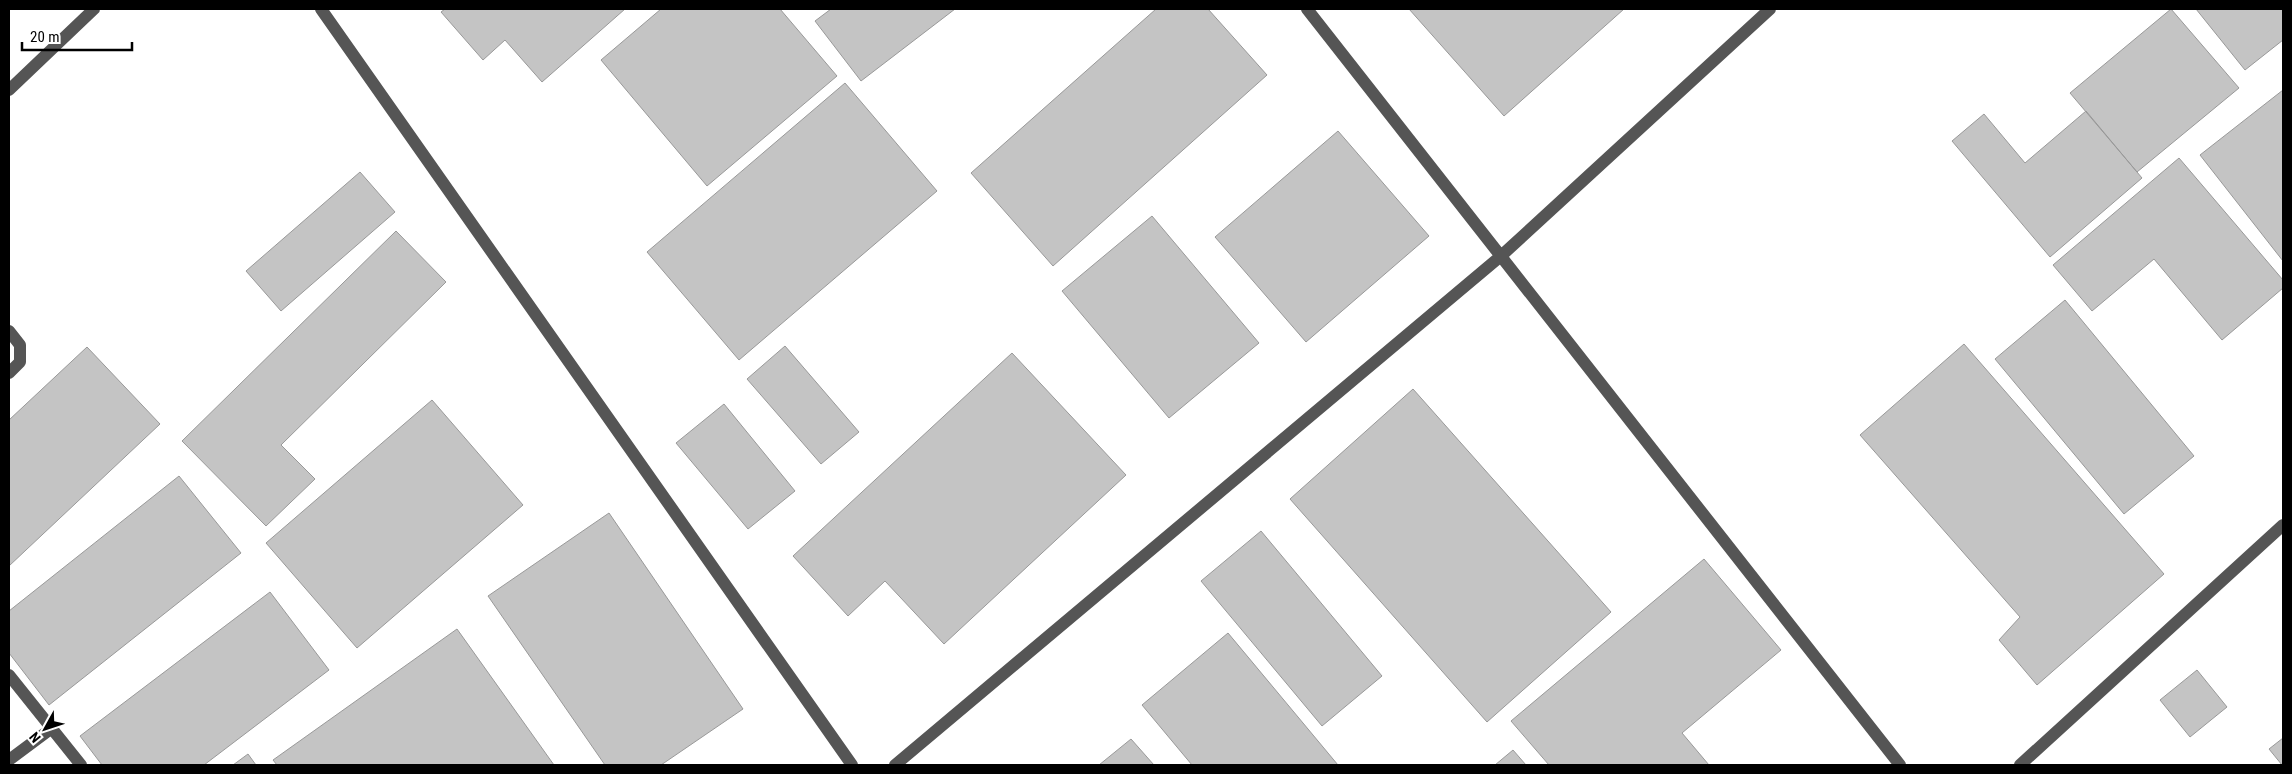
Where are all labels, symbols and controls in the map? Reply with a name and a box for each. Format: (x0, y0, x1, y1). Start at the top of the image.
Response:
scale bar (22, 20, 132, 52)
text: 20 m (30, 28, 60, 46)
north arrow (20, 704, 70, 754)
text: N (26, 729, 44, 746)

